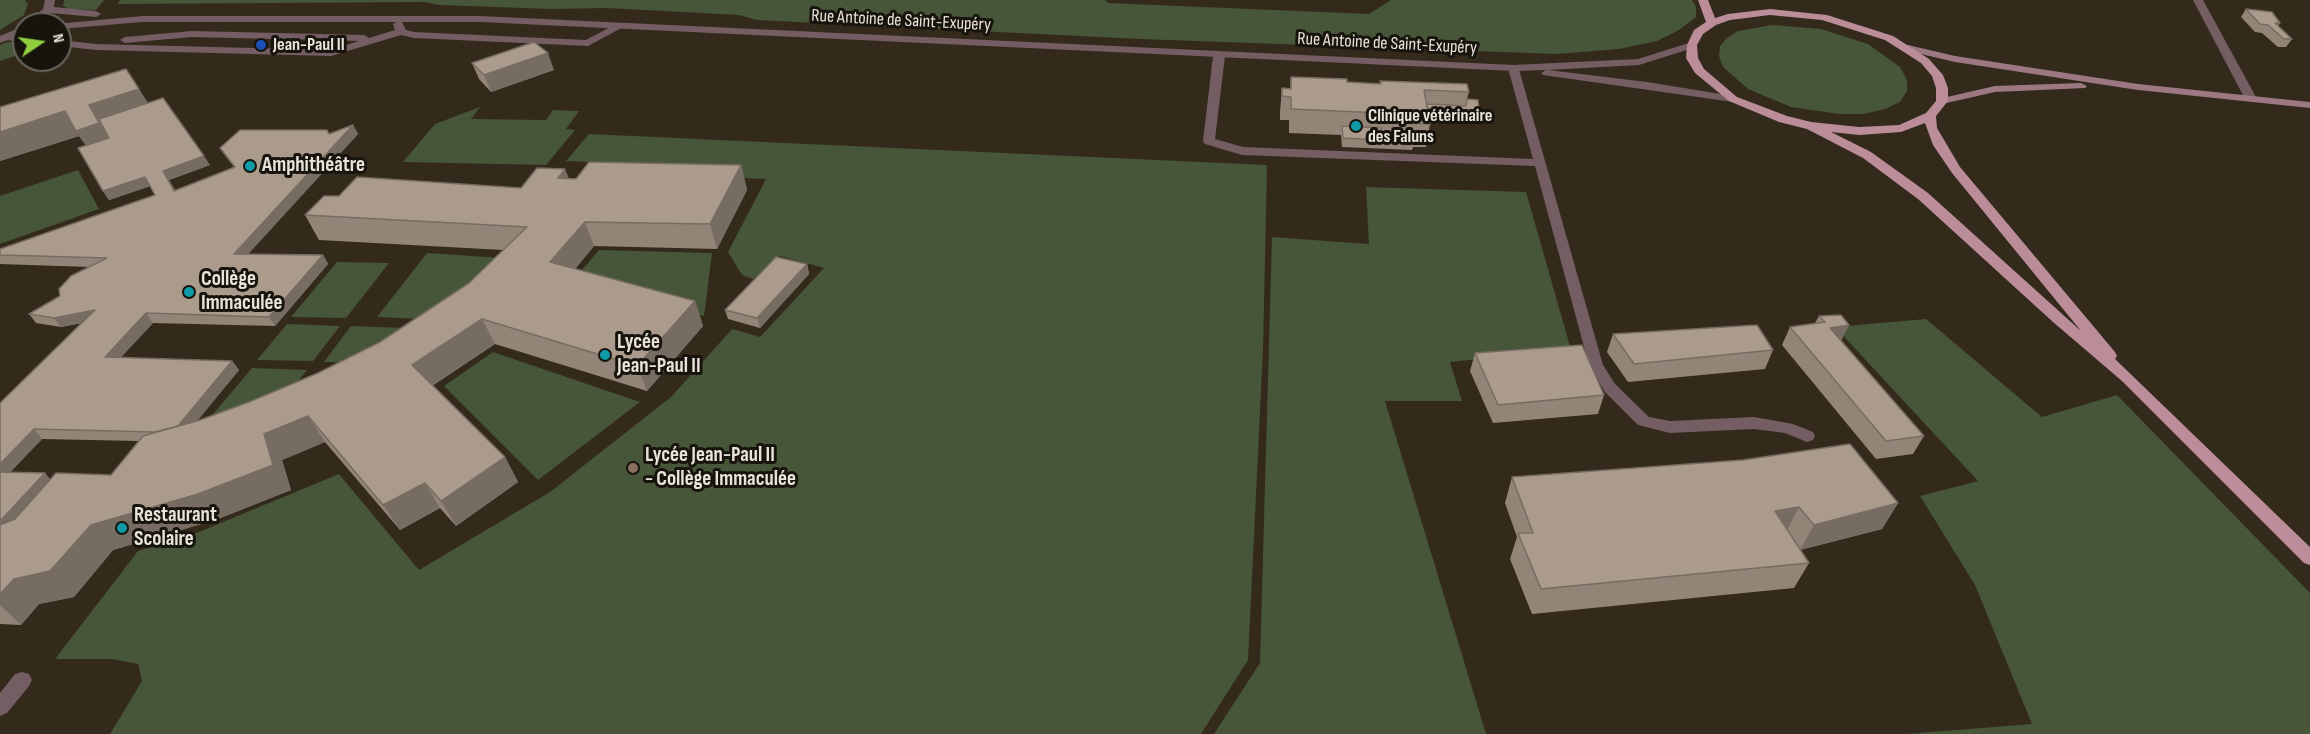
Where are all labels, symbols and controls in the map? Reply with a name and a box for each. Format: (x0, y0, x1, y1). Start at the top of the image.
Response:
street label: Rue Antoine de Saint-Exupéry (811, 6, 991, 36)
north arrow (12, 12, 72, 72)
street label: Rue Antoine de Saint-Exupéry (1297, 29, 1477, 59)
text: N (48, 32, 68, 45)
place label: Jean-Paul II (273, 34, 345, 56)
marker: Jean-Paul II (254, 38, 268, 52)
place label: Clinique vétérinaire des Faluns (1368, 105, 1493, 148)
marker: Clinique vétérinaire des Faluns (1349, 119, 1363, 133)
place label: Amphithéâtre (262, 153, 365, 179)
marker: Amphithéâtre (243, 159, 257, 173)
place label: Collège Immaculée (201, 267, 282, 317)
marker: Collège Immaculée (182, 285, 196, 299)
place label: Lycée Jean-Paul II (617, 330, 701, 380)
marker: Lycée Jean-Paul II (598, 348, 612, 362)
place label: Lycée Jean-Paul II - Collège Immaculée (645, 443, 796, 493)
marker: Lycée Jean-Paul II - Collège Immaculée (626, 461, 640, 475)
place label: Restaurant Scolaire (134, 503, 217, 553)
marker: Restaurant Scolaire (115, 521, 129, 535)

